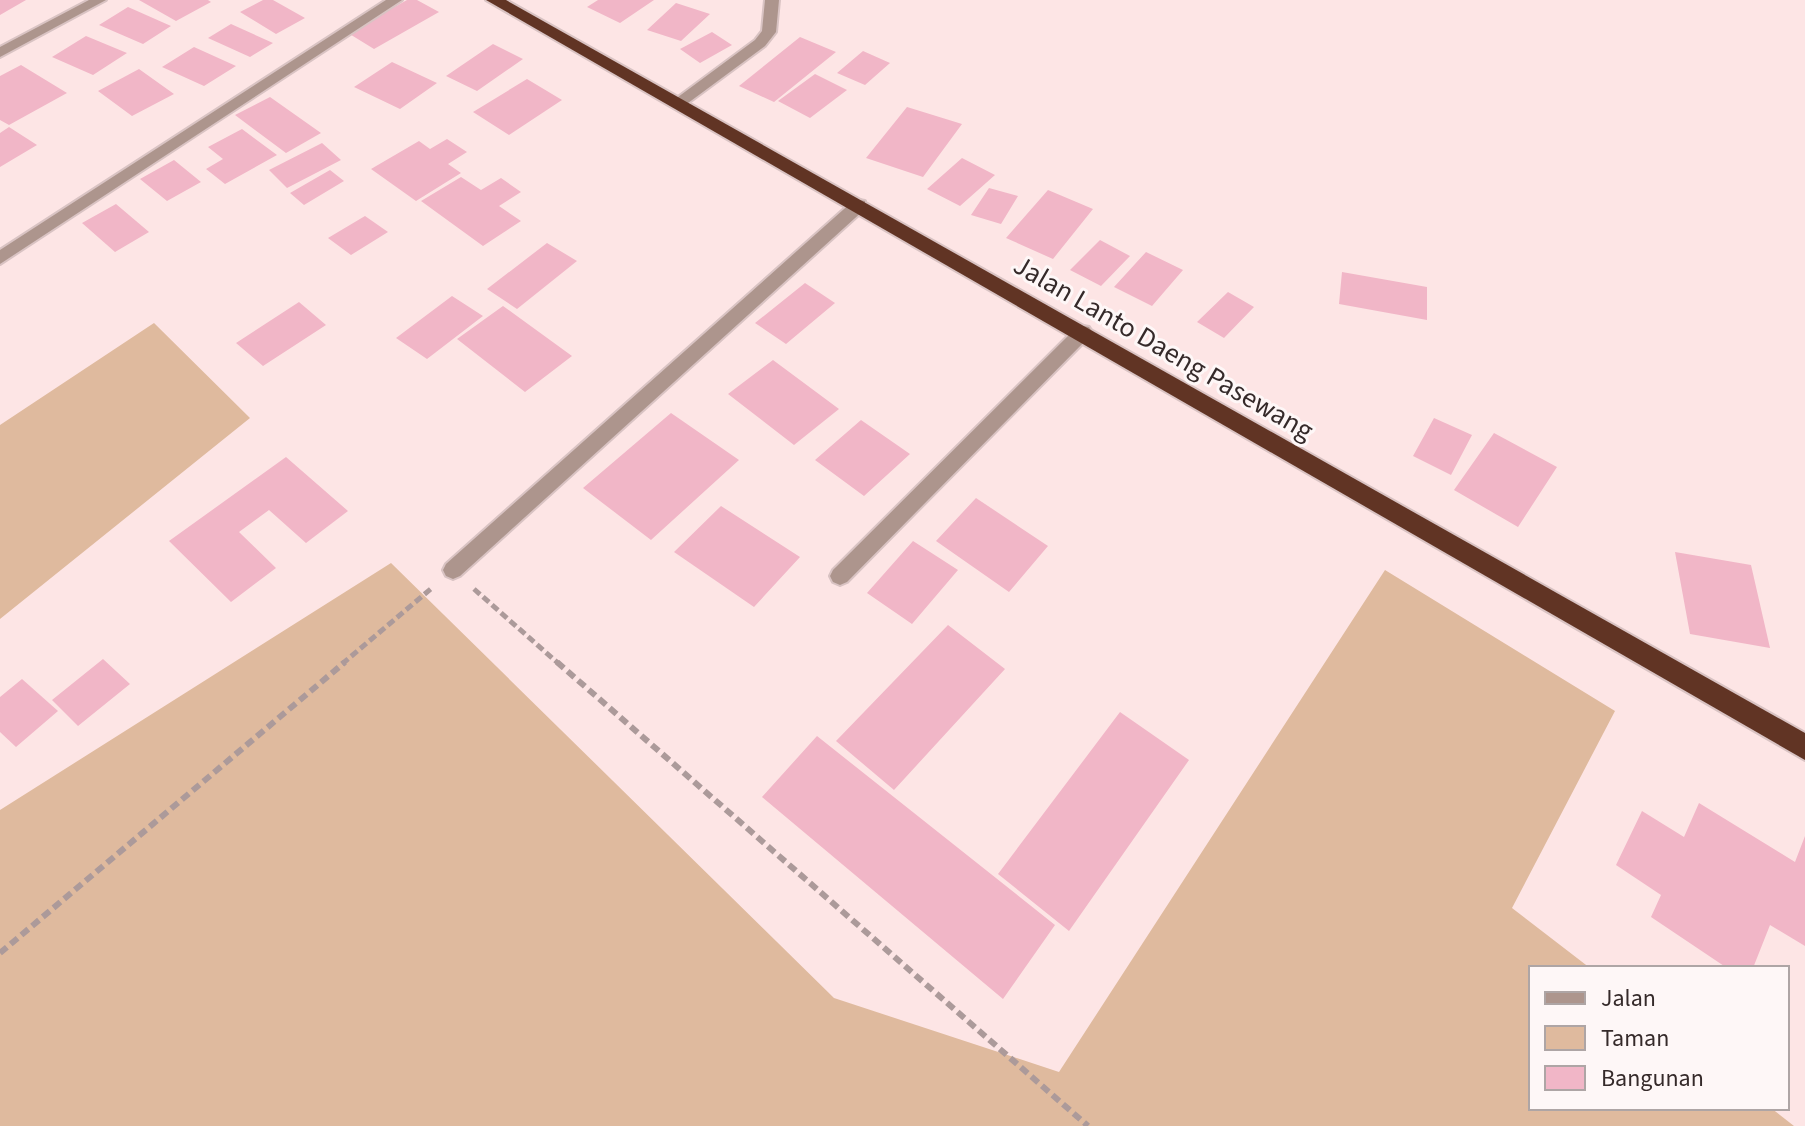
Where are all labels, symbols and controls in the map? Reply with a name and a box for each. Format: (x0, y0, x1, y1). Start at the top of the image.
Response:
street label: Jalan Lanto Daeng Pasewang (1006, 245, 1321, 450)
legend (1529, 966, 1789, 1110)
text: Jalan (1601, 981, 1656, 1016)
text: Taman (1601, 1021, 1669, 1056)
text: Bangunan (1601, 1061, 1704, 1096)

